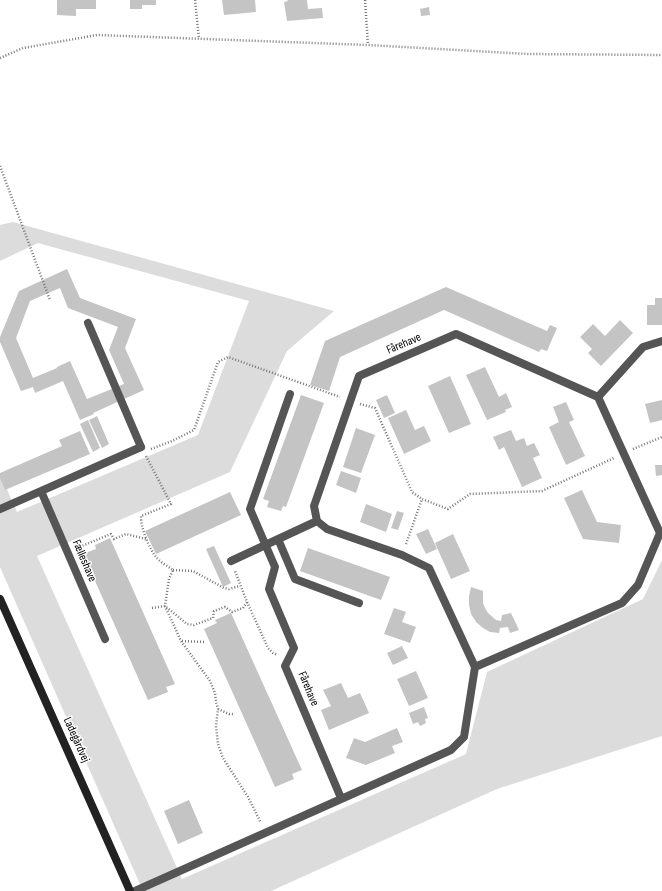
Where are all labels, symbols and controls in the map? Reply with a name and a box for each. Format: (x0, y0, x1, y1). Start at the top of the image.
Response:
street label: Fårehave (385, 330, 423, 358)
street label: Fælleshave (69, 538, 99, 584)
street label: Fårehave (294, 670, 322, 708)
street label: Ladegårdvej (60, 715, 92, 765)

